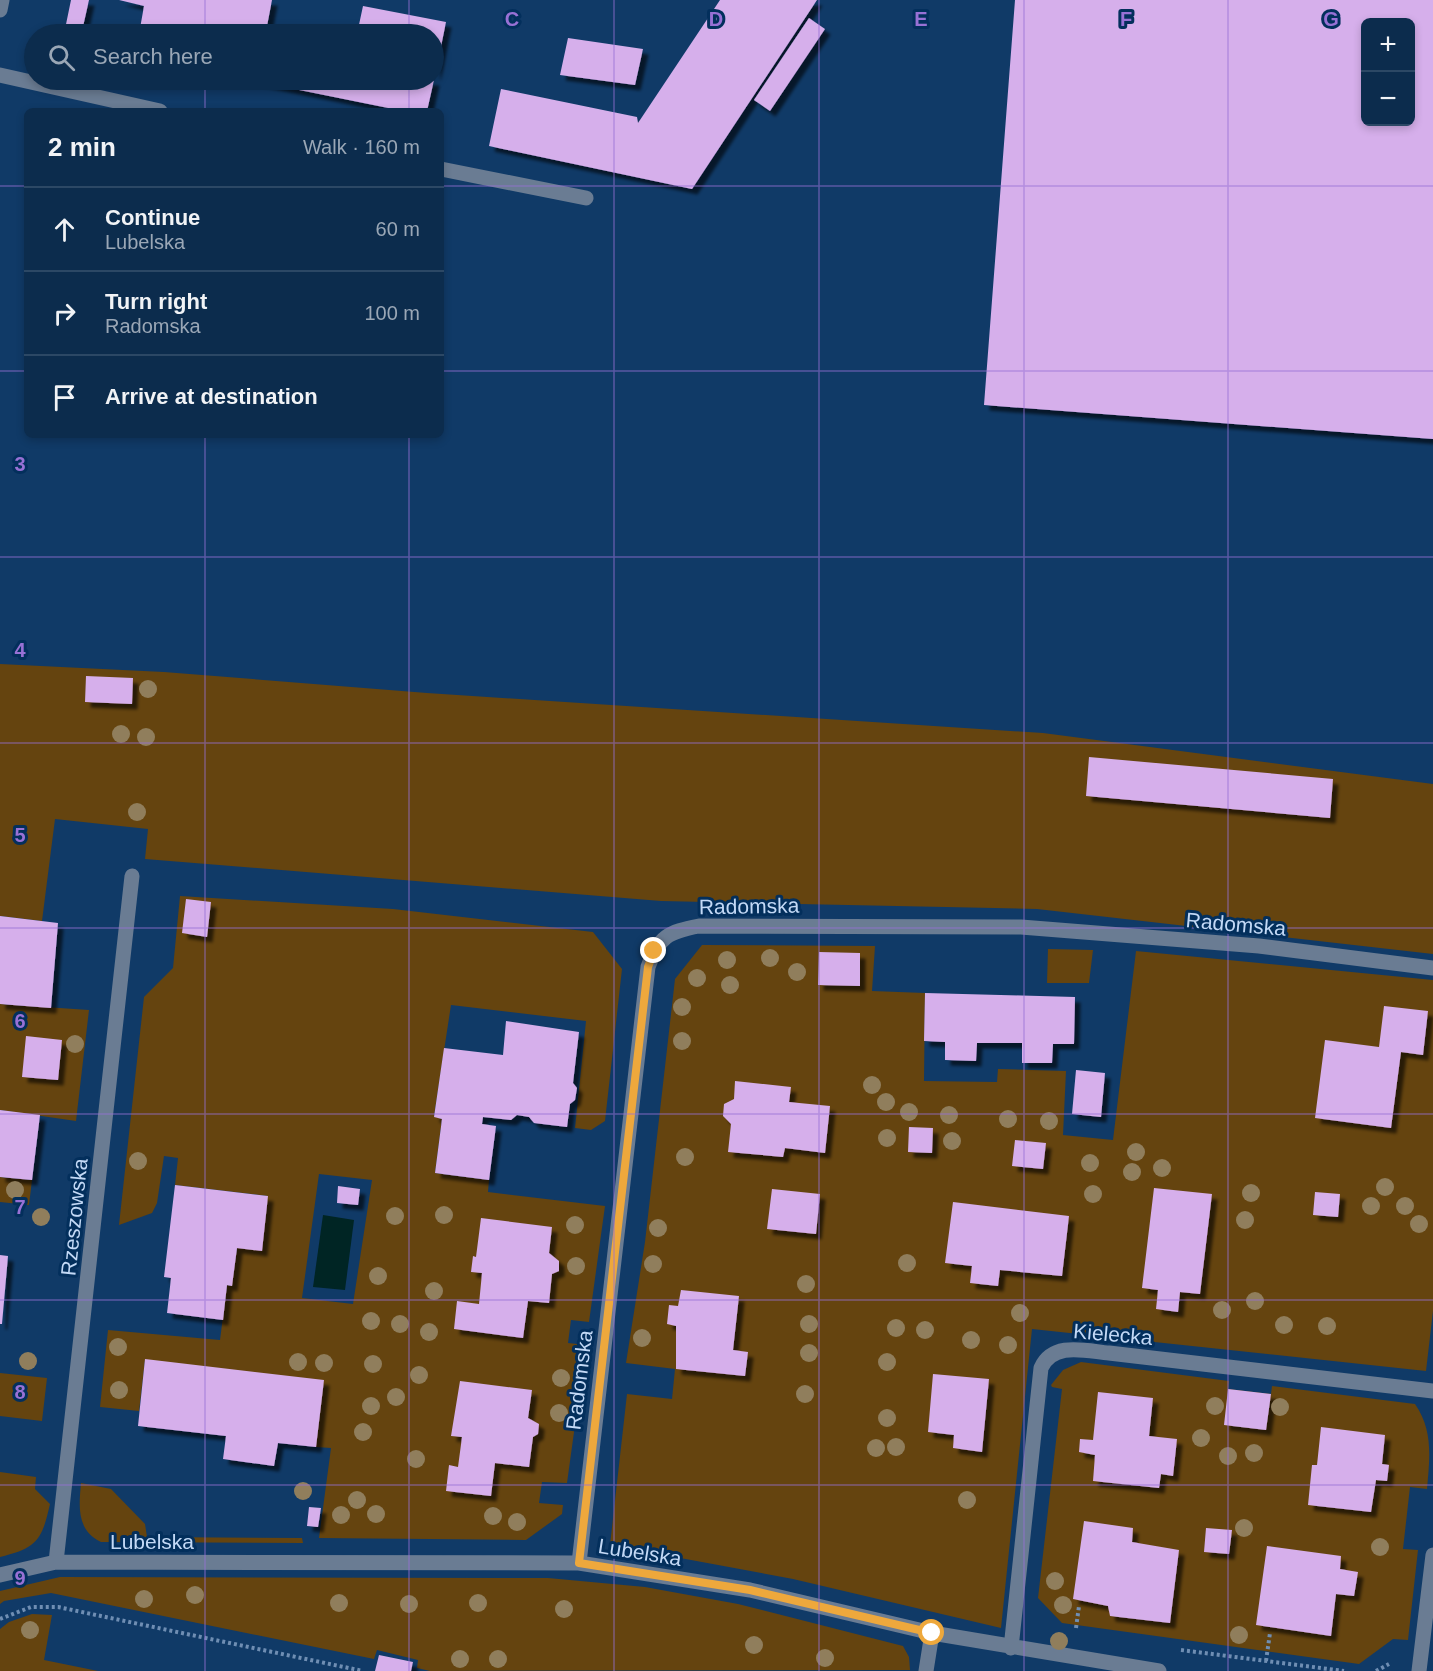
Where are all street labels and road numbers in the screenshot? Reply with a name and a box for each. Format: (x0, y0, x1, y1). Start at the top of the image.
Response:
street label: Radomska (699, 894, 800, 918)
street label: Radomska (1185, 908, 1287, 940)
street label: Rzeszowska (56, 1157, 92, 1277)
street label: Kielecka (1072, 1319, 1154, 1349)
street label: Radomska (561, 1328, 597, 1431)
street label: Lubelska (110, 1530, 194, 1553)
street label: Lubelska (597, 1534, 684, 1570)

